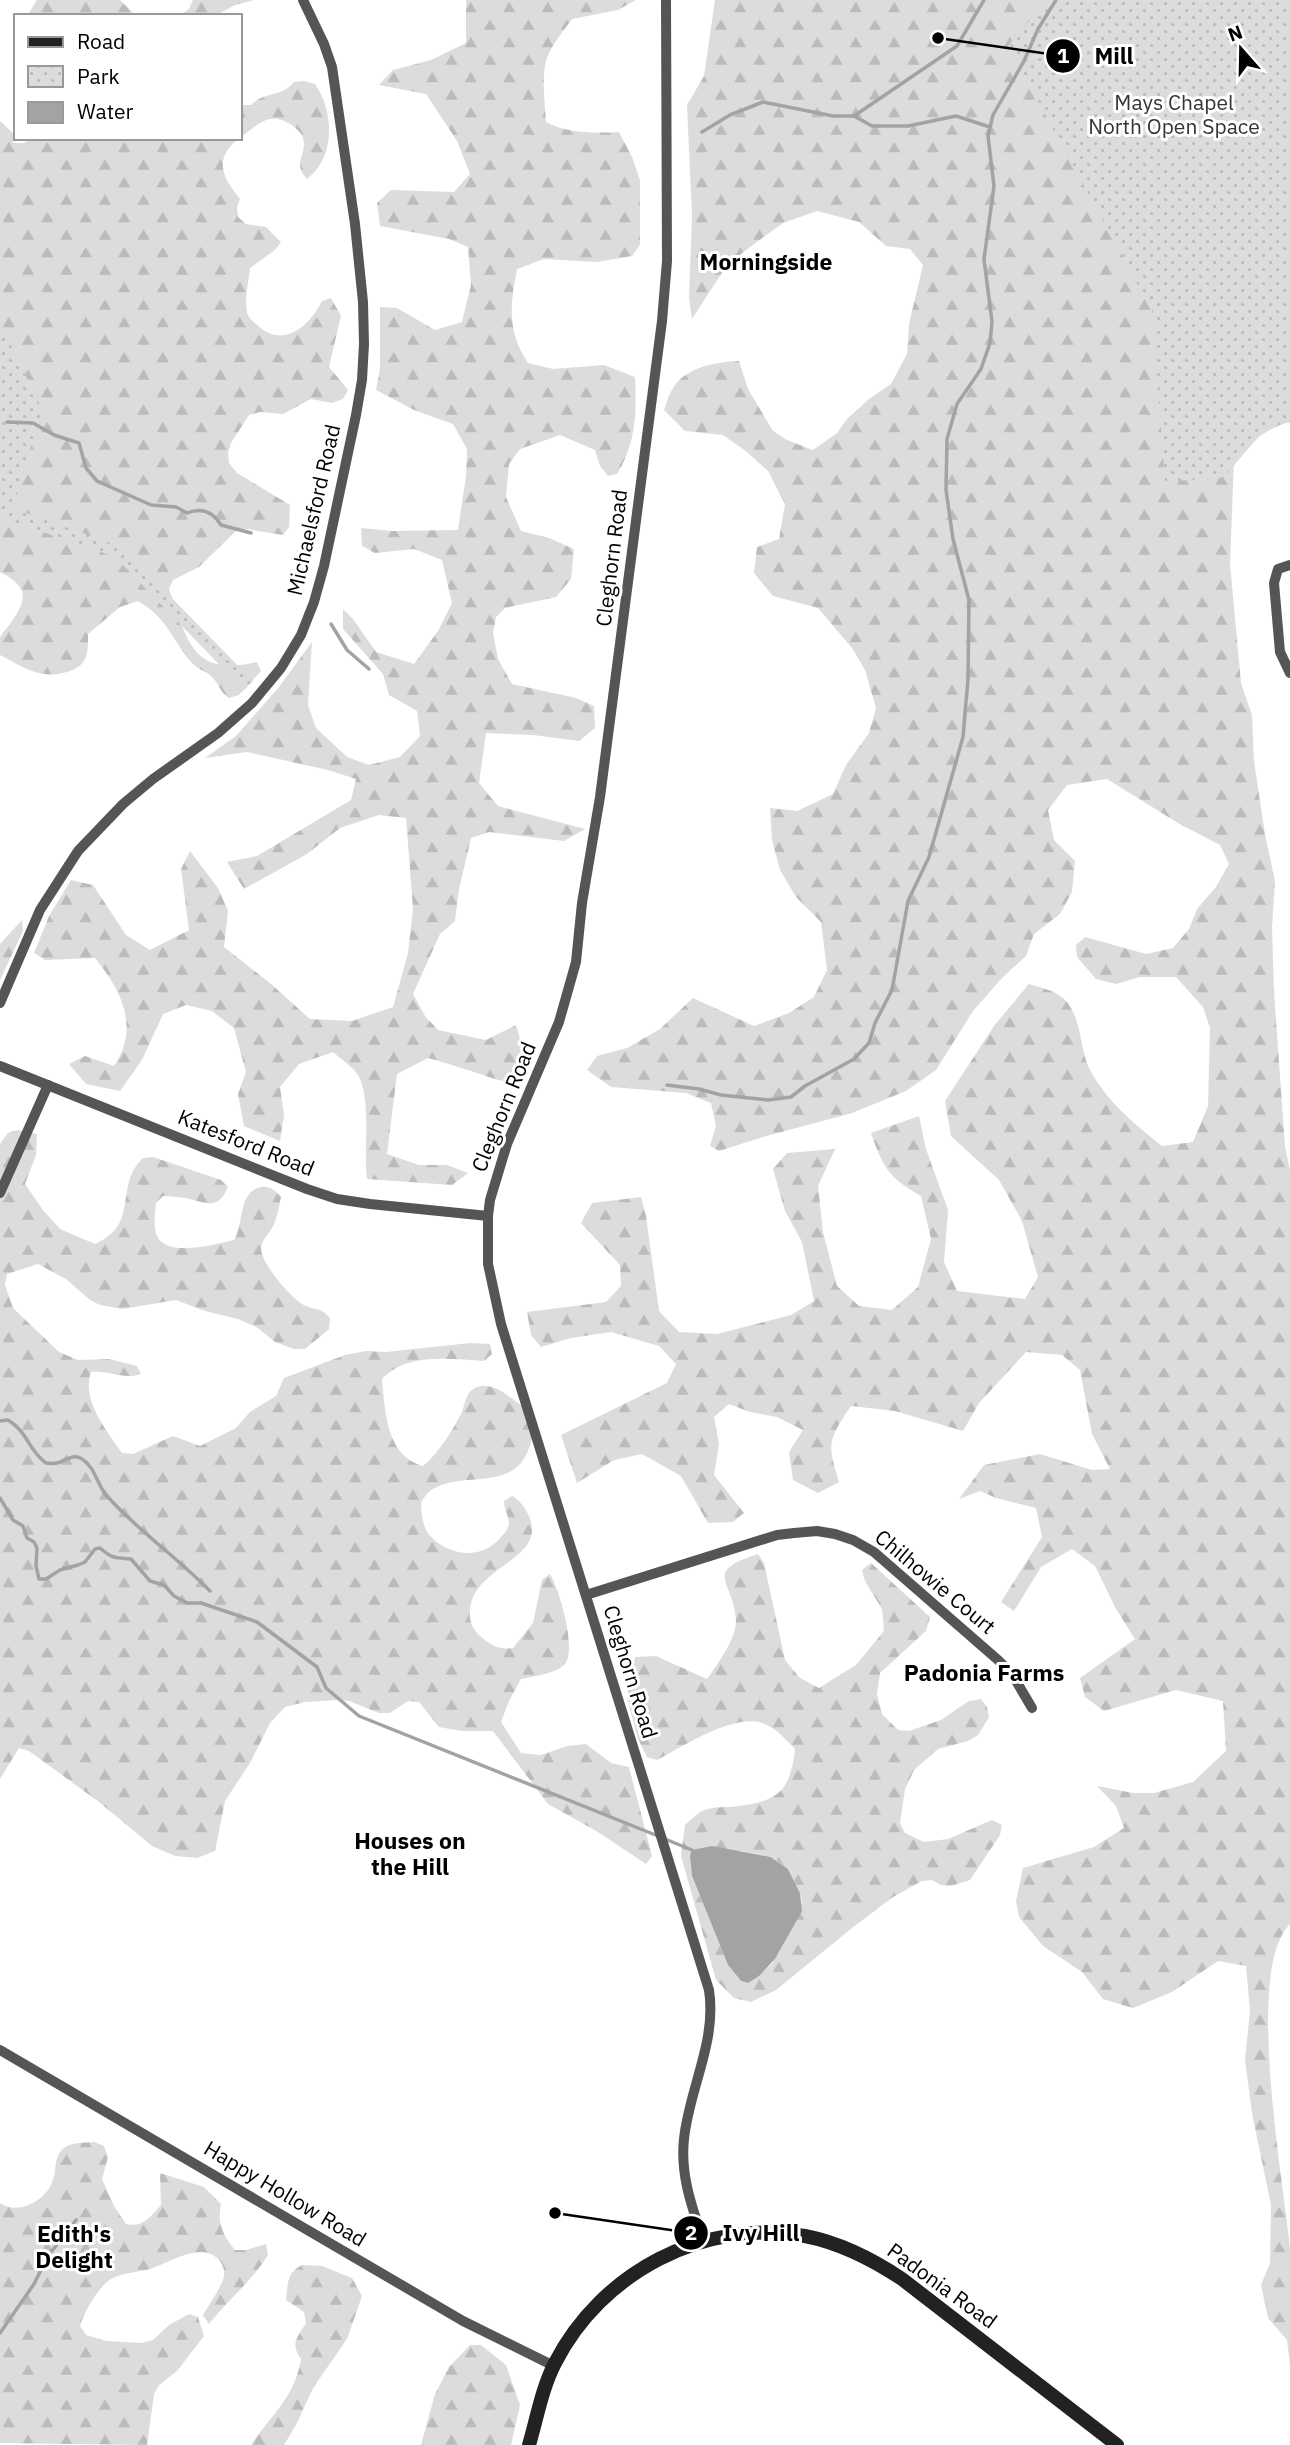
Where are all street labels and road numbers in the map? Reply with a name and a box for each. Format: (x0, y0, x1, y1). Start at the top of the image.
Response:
street label: Michaelsford Road (280, 421, 346, 598)
street label: Cleghorn Road (589, 488, 633, 628)
street label: Cleghorn Road (464, 1037, 542, 1176)
street label: Katesford Road (174, 1102, 319, 1182)
street label: Chilhowie Court (869, 1523, 1002, 1640)
street label: Cleghorn Road (597, 1602, 665, 1742)
street label: Happy Hollow Road (199, 2134, 372, 2253)
street label: Padonia Road (882, 2236, 1003, 2335)

